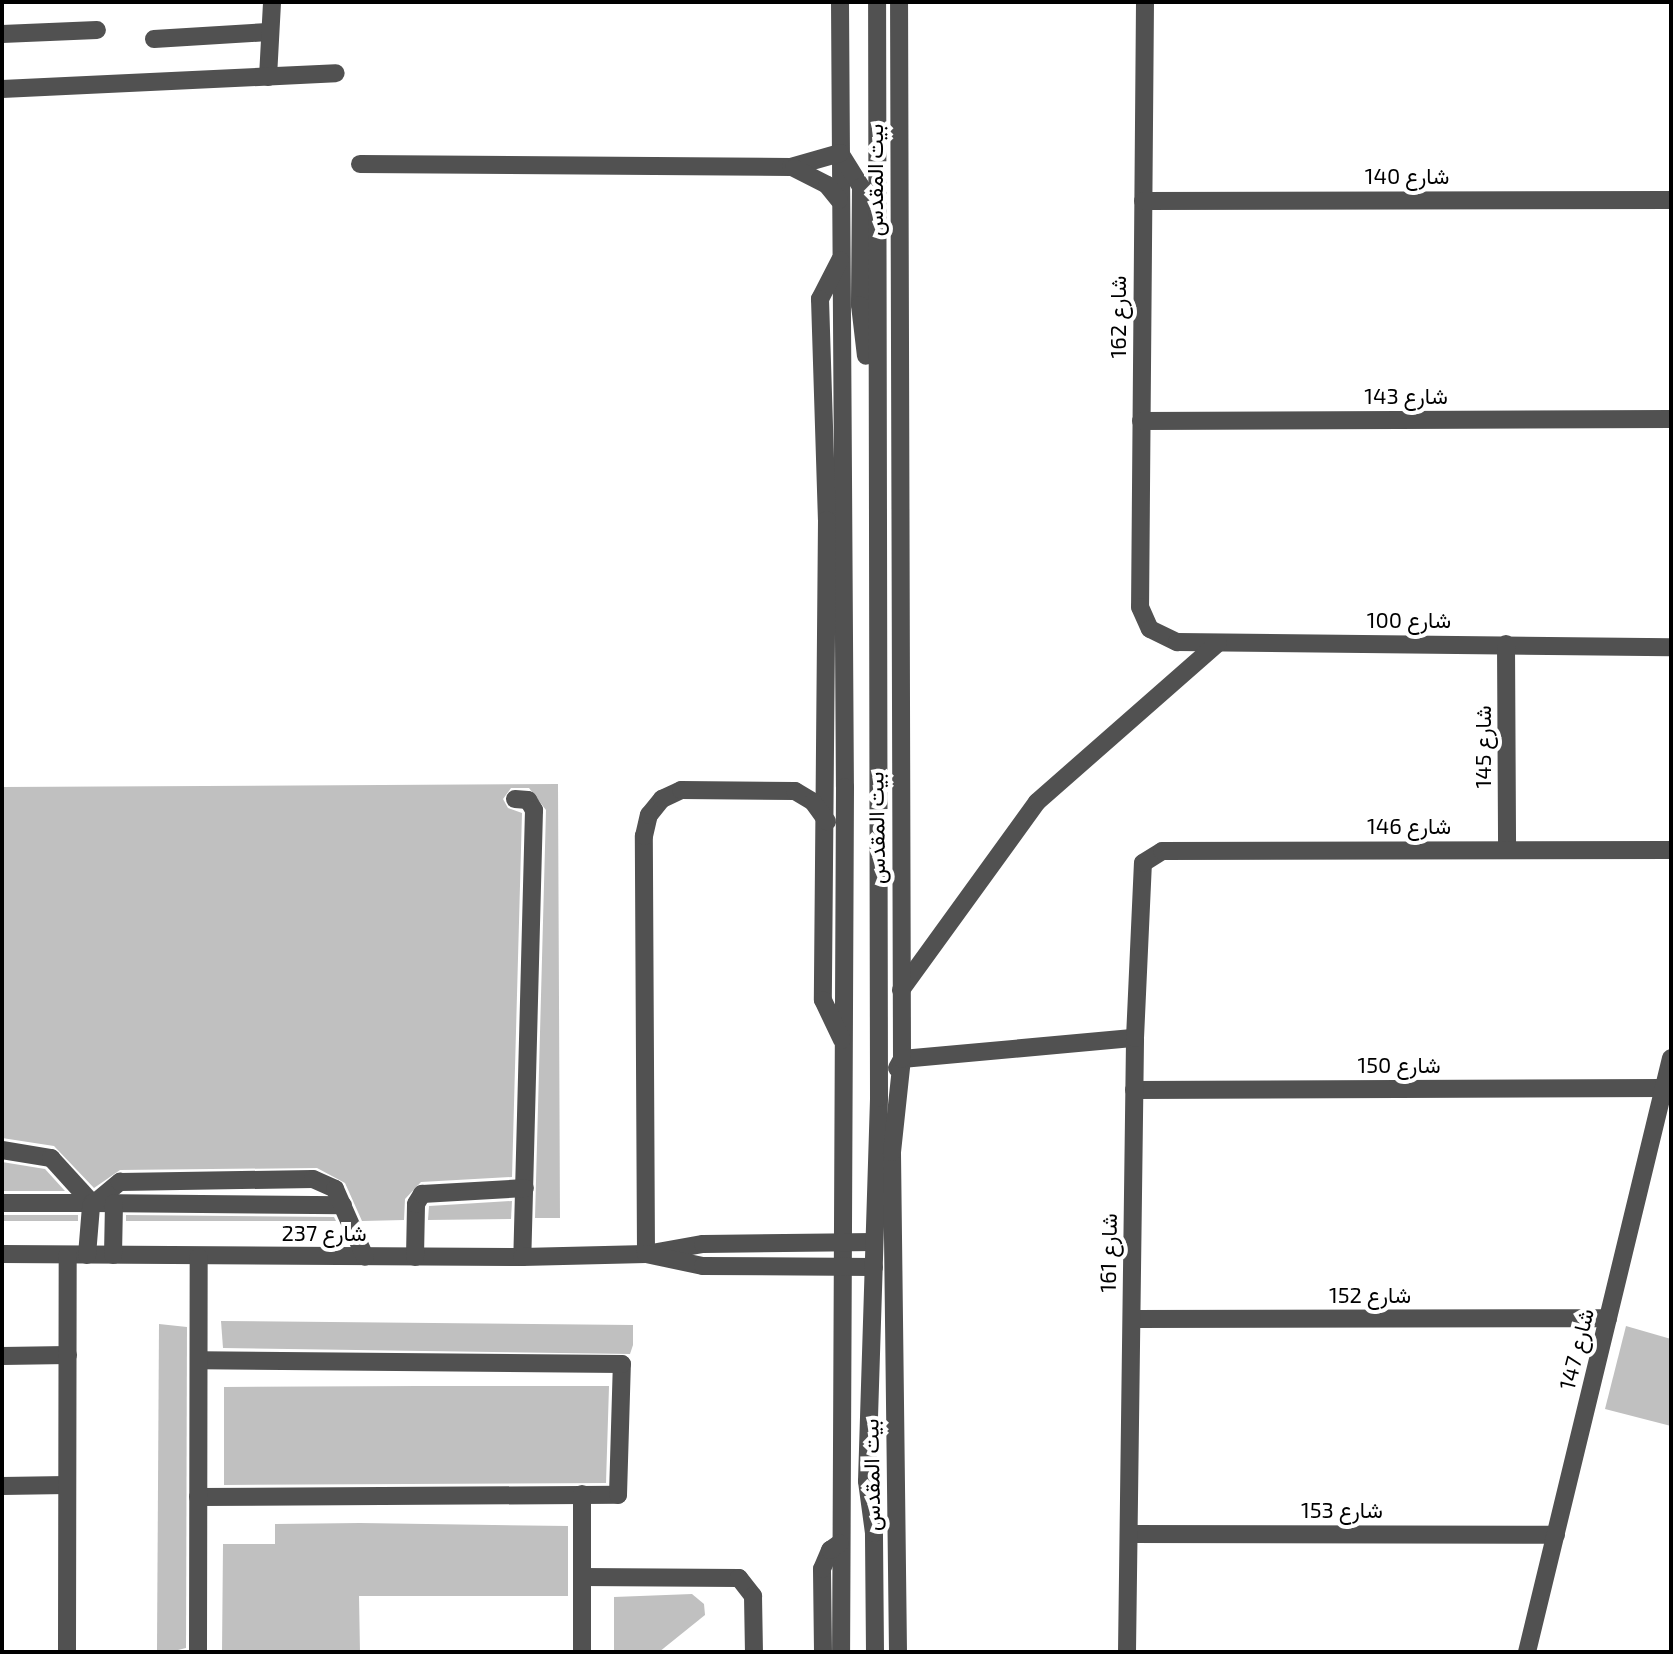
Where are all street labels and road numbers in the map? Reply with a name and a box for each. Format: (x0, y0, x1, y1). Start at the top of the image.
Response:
street label: بيت المقدس (862, 124, 888, 236)
street label: شارع 140 (1365, 163, 1449, 189)
street label: شارع 162 (1105, 276, 1131, 358)
street label: شارع 143 (1364, 383, 1448, 409)
street label: شارع 100 (1367, 607, 1451, 633)
street label: شارع 145 (1470, 705, 1496, 789)
street label: بيت المقدس (862, 772, 890, 884)
street label: شارع 146 (1367, 813, 1451, 839)
street label: شارع 150 (1358, 1052, 1440, 1078)
street label: شارع 161 (1094, 1213, 1122, 1293)
street label: شارع 237 (281, 1220, 367, 1246)
street label: شارع 152 (1329, 1282, 1411, 1308)
street label: شارع 147 (1553, 1306, 1599, 1392)
street label: بيت المقدس (857, 1419, 885, 1531)
street label: شارع 153 (1301, 1497, 1383, 1523)

